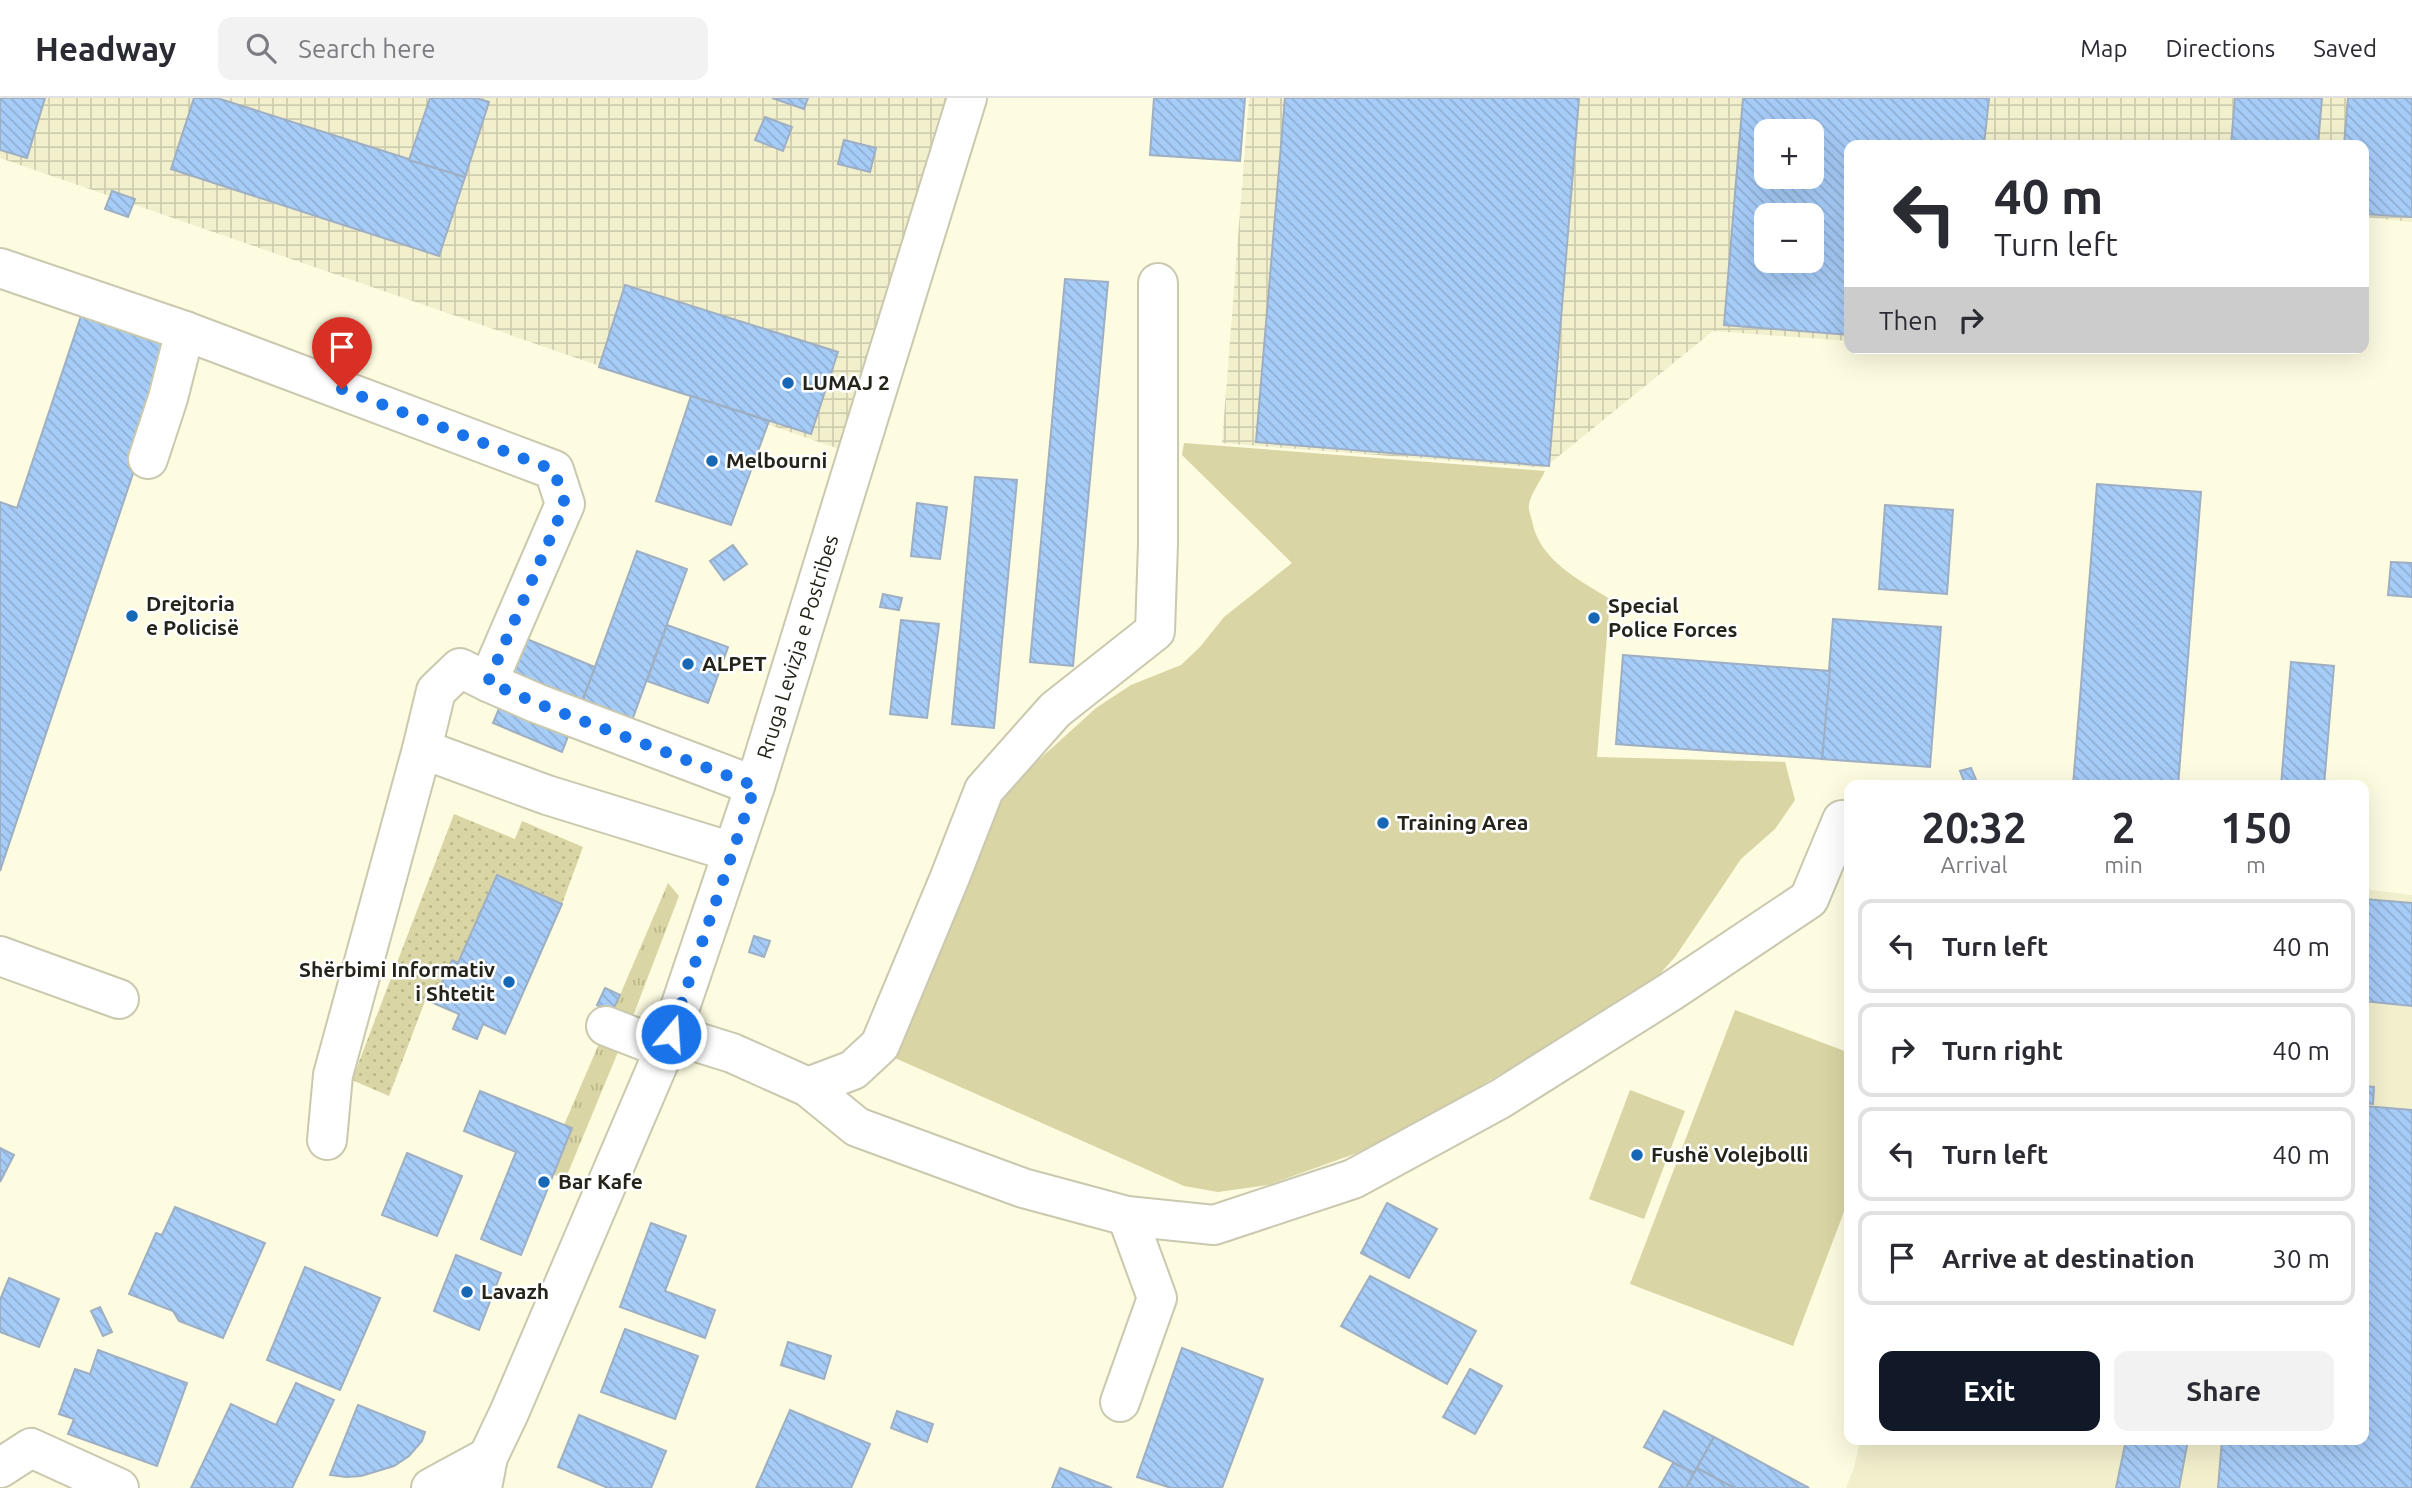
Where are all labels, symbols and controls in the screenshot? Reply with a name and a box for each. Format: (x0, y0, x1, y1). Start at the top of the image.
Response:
search box (218, 17, 708, 80)
icon: search (242, 29, 280, 67)
text: Headway (35, 30, 176, 67)
text: Search here (298, 34, 436, 63)
text: Map (2080, 35, 2127, 62)
text: Directions (2165, 35, 2275, 62)
text: Saved (2313, 35, 2377, 62)
map controls (1754, 119, 1824, 273)
button: + (1754, 119, 1824, 189)
icon: left (1879, 168, 1970, 259)
text: 40 m (1994, 168, 2103, 223)
button: − (1754, 203, 1824, 273)
text: Turn left (1994, 226, 2118, 262)
icon: right (1952, 301, 1990, 339)
text: Then (1879, 306, 1938, 335)
pin (312, 317, 372, 389)
icon: arrive (323, 328, 361, 366)
place label: LUMAJ 2 (802, 370, 890, 394)
marker: LUMAJ 2 (780, 375, 796, 391)
place label: Melbourni (726, 448, 827, 472)
marker: Melbourni (704, 453, 720, 469)
street label: Rruga Levizja e Postribes (751, 532, 843, 762)
place label: Drejtoria e Policisë (146, 591, 239, 639)
place label: Special Police Forces (1608, 593, 1738, 641)
marker: Drejtoria e Policisë (124, 608, 140, 624)
marker: Special Police Forces (1586, 610, 1602, 626)
place label: ALPET (702, 651, 767, 675)
marker: ALPET (680, 656, 696, 672)
text: 20:32 (1922, 804, 2027, 851)
text: 2 (2112, 804, 2135, 851)
text: 150 (2220, 804, 2291, 851)
place label: Training Area (1397, 810, 1529, 834)
marker: Training Area (1375, 815, 1391, 831)
text: Arrival (1941, 852, 2008, 877)
text: min (2104, 852, 2143, 877)
text: m (2246, 852, 2266, 877)
icon: left (1883, 927, 1921, 965)
text: Turn left (1942, 932, 2048, 961)
text: 40 m (2272, 932, 2330, 961)
place label: Shërbimi Informativ i Shtetit (299, 957, 495, 1005)
marker: Shërbimi Informativ i Shtetit (501, 974, 517, 990)
position arrow (634, 997, 708, 1071)
icon: right (1883, 1031, 1921, 1069)
text: Turn right (1942, 1036, 2063, 1065)
text: 40 m (2272, 1036, 2330, 1065)
icon: left (1883, 1135, 1921, 1173)
text: Turn left (1942, 1140, 2048, 1169)
text: 40 m (2272, 1140, 2330, 1169)
place label: Fushë Volejbolli (1651, 1142, 1808, 1166)
marker: Fushë Volejbolli (1629, 1147, 1645, 1163)
place label: Bar Kafe (558, 1169, 643, 1193)
marker: Bar Kafe (536, 1174, 552, 1190)
icon: arrive (1883, 1239, 1921, 1277)
text: Arrive at destination (1942, 1244, 2195, 1273)
text: 30 m (2272, 1244, 2330, 1273)
place label: Lavazh (481, 1279, 549, 1303)
marker: Lavazh (459, 1284, 475, 1300)
button: Exit (1879, 1351, 2100, 1431)
button: Share (2114, 1351, 2334, 1431)

